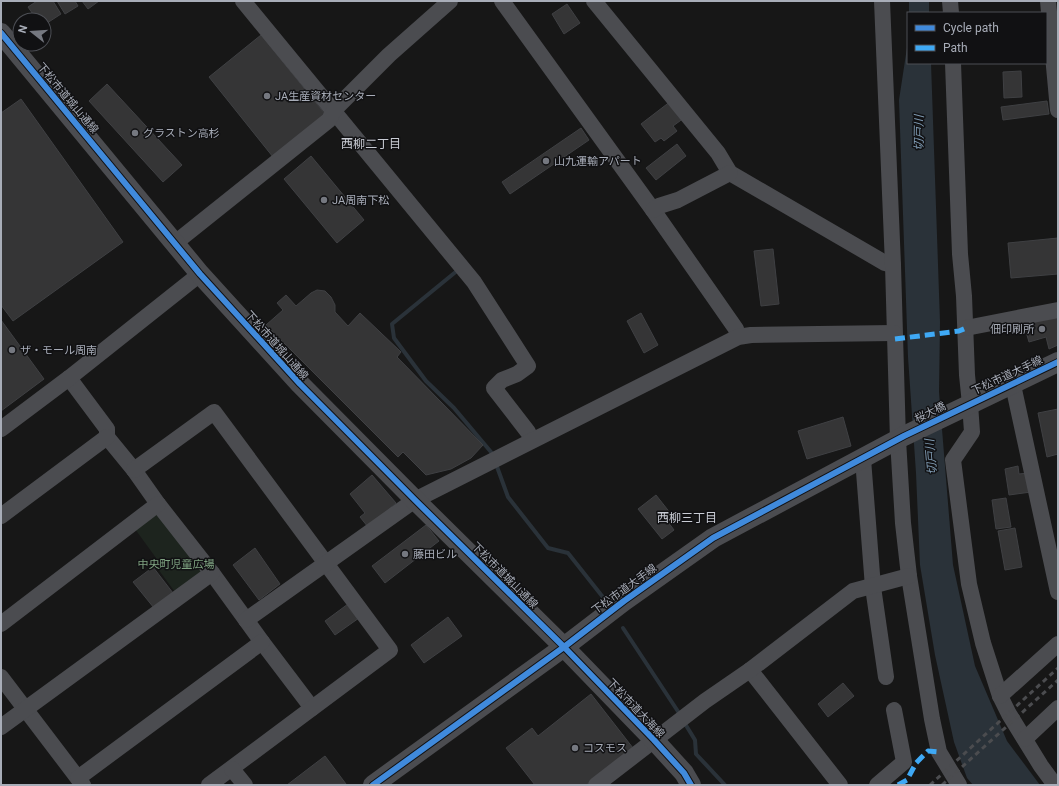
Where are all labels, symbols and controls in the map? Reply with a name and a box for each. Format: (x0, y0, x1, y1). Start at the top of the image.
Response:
north arrow (12, 12, 52, 52)
legend (907, 12, 1047, 64)
text: Cycle path (943, 21, 999, 35)
text: N (16, 23, 30, 35)
text: Path (943, 41, 968, 55)
street label: 下松市道城山通線 (34, 60, 101, 136)
place label: JA生産資材センター (275, 90, 376, 103)
marker: JA生産資材センター (262, 91, 272, 101)
water label: 切戸川 (912, 113, 926, 151)
place label: グラストン高杉 (143, 127, 220, 140)
marker: グラストン高杉 (130, 128, 140, 138)
district label: 西柳二丁目 (341, 137, 401, 151)
place label: 山九運輸アパート (554, 155, 642, 168)
marker: 山九運輸アパート (541, 156, 551, 166)
place label: JA周南下松 (332, 194, 389, 207)
marker: JA周南下松 (319, 195, 329, 205)
street label: 下松市道城山通線 (242, 308, 311, 382)
place label: 佃印刷所 (990, 323, 1035, 336)
marker: 佃印刷所 (1037, 324, 1047, 334)
place label: ザ・モール周南 (20, 344, 97, 357)
marker: ザ・モール周南 (7, 345, 17, 355)
street label: 下松市道大手線 (970, 353, 1045, 398)
street label: 桜大橋 (913, 399, 948, 426)
water label: 切戸川 (922, 436, 940, 476)
district label: 西柳三丁目 (657, 511, 717, 525)
street label: 下松市道城山通線 (469, 540, 540, 611)
place label: 藤田ビル (413, 548, 457, 561)
marker: 藤田ビル (400, 549, 410, 559)
park label: 中央町児童広場 (138, 558, 215, 571)
street label: 下松市道大手線 (589, 562, 659, 617)
street label: 下松市道大海線 (604, 676, 667, 741)
place label: コスモス (583, 742, 627, 755)
marker: コスモス (570, 743, 580, 753)

